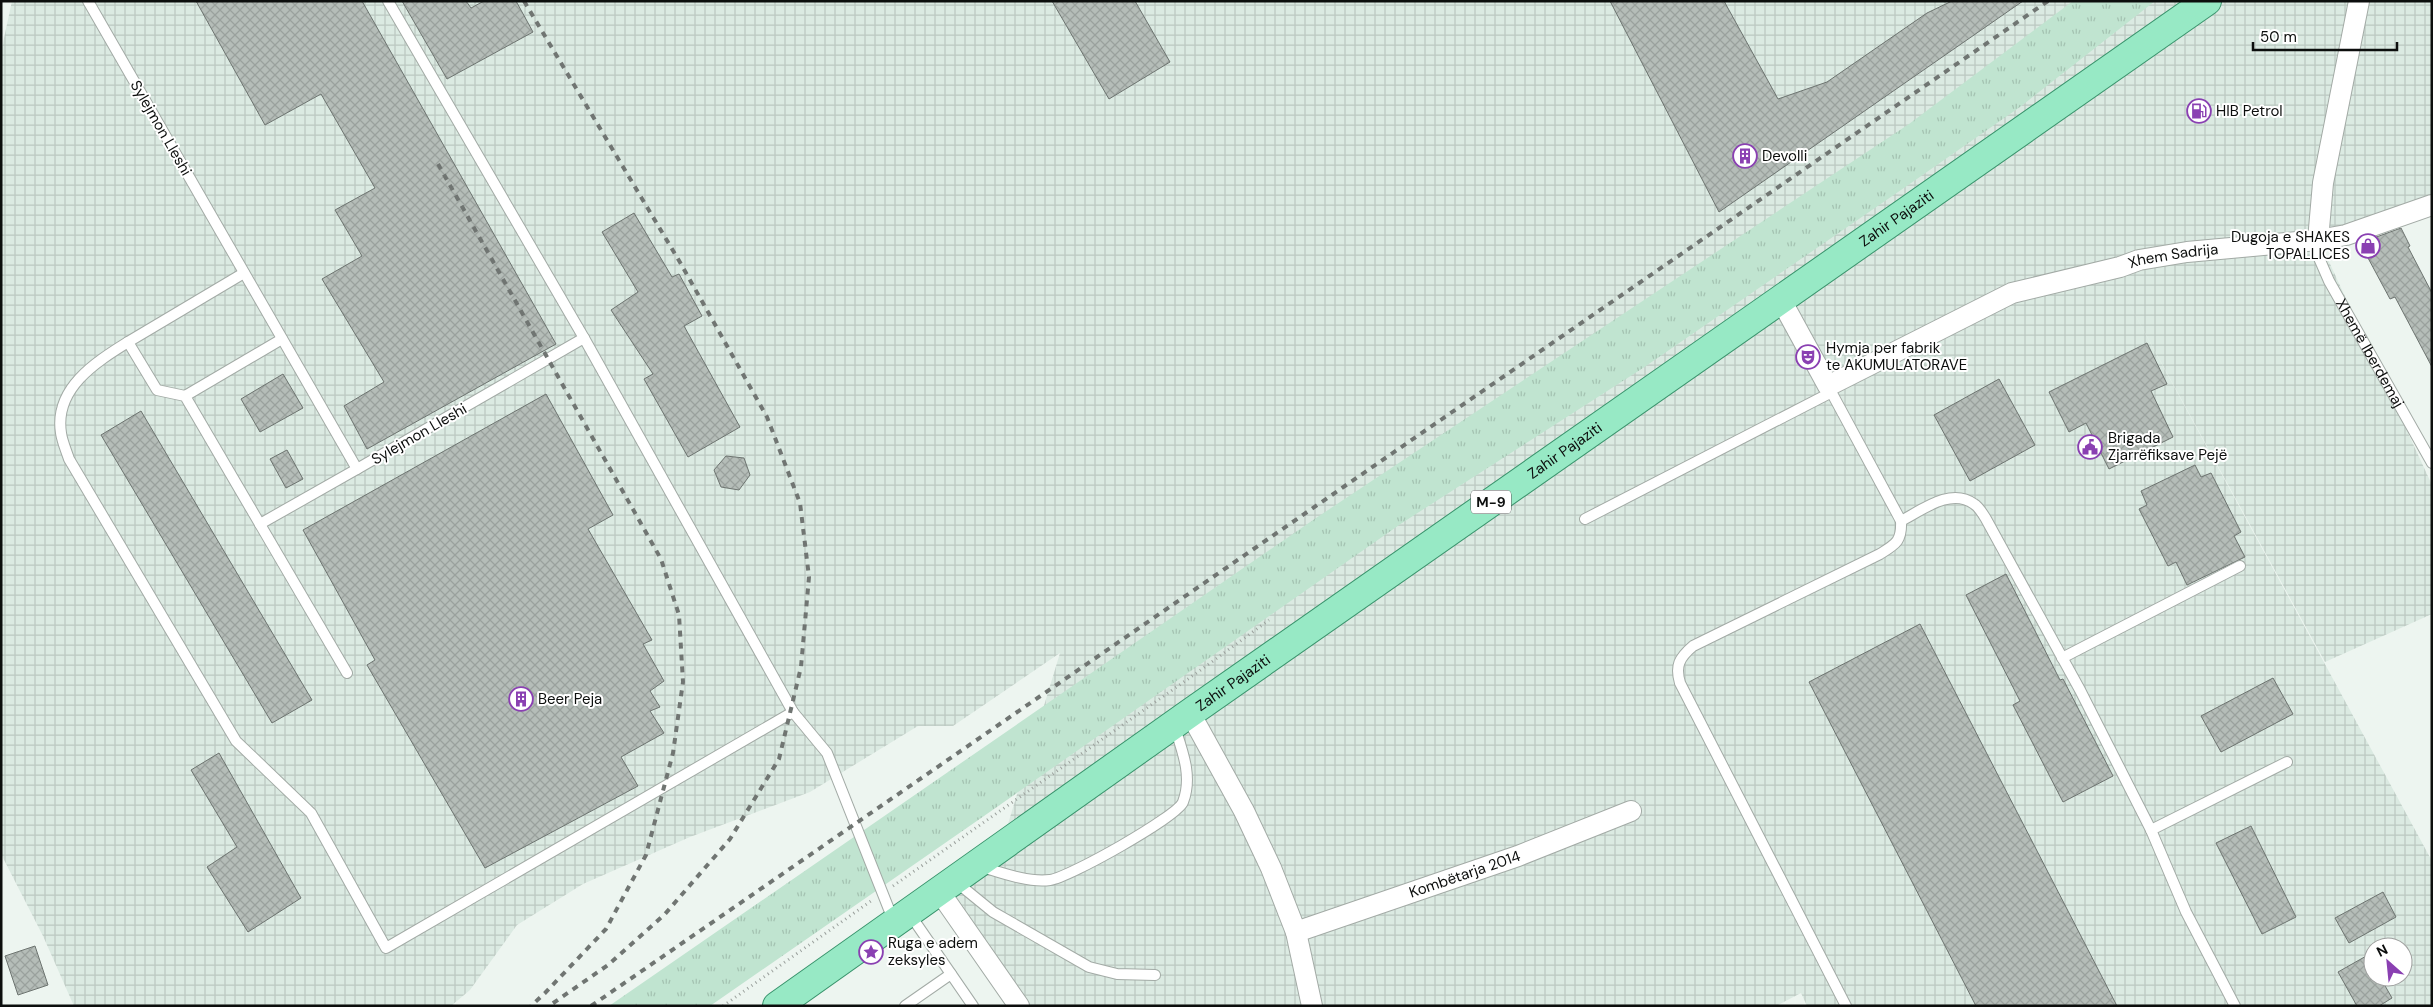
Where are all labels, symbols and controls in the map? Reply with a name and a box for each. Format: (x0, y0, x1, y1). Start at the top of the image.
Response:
scale bar (2253, 20, 2397, 52)
text: 50 m (2260, 27, 2297, 47)
street label: Sylejmon Lleshi (126, 77, 196, 179)
fuel station icon: HIB Petrol (2186, 98, 2212, 124)
place label: HIB Petrol (2216, 101, 2283, 121)
building icon: Devolli (1732, 143, 1758, 169)
place label: Devolli (1762, 146, 1807, 166)
street label: Zahir Pajaziti (1856, 185, 1938, 251)
place label: Dugoja e SHAKES TOPALLICES (2231, 227, 2350, 264)
shop icon: Dugoja e SHAKES TOPALLICES (2355, 233, 2381, 259)
street label: Xhem Sadrija (2125, 239, 2219, 273)
street label: Xhemë Iberdemaj (2331, 295, 2409, 411)
place label: Hymja per fabrik te AKUMULATORAVE (1826, 338, 1967, 375)
theatre icon: Hymja per fabrik te AKUMULATORAVE (1795, 344, 1821, 370)
street label: Sylejmon Lleshi (368, 399, 470, 469)
street label: Zahir Pajaziti (1524, 418, 1606, 484)
place label: Brigada Zjarrëfiksave Pejë (2108, 428, 2227, 465)
public building icon: Brigada Zjarrëfiksave Pejë (2077, 434, 2103, 460)
road number: M-9 (1471, 491, 1511, 514)
street label: Zahir Pajaziti (1192, 650, 1274, 716)
building icon: Beer Peja (508, 686, 534, 712)
place label: Beer Peja (538, 689, 602, 709)
street label: Kombëtarja 2014 (1406, 846, 1523, 903)
place label: Ruga e adem zeksyles (888, 933, 978, 970)
north arrow (2363, 937, 2413, 987)
place icon: Ruga e adem zeksyles (858, 939, 884, 965)
text: N (2373, 940, 2391, 961)

